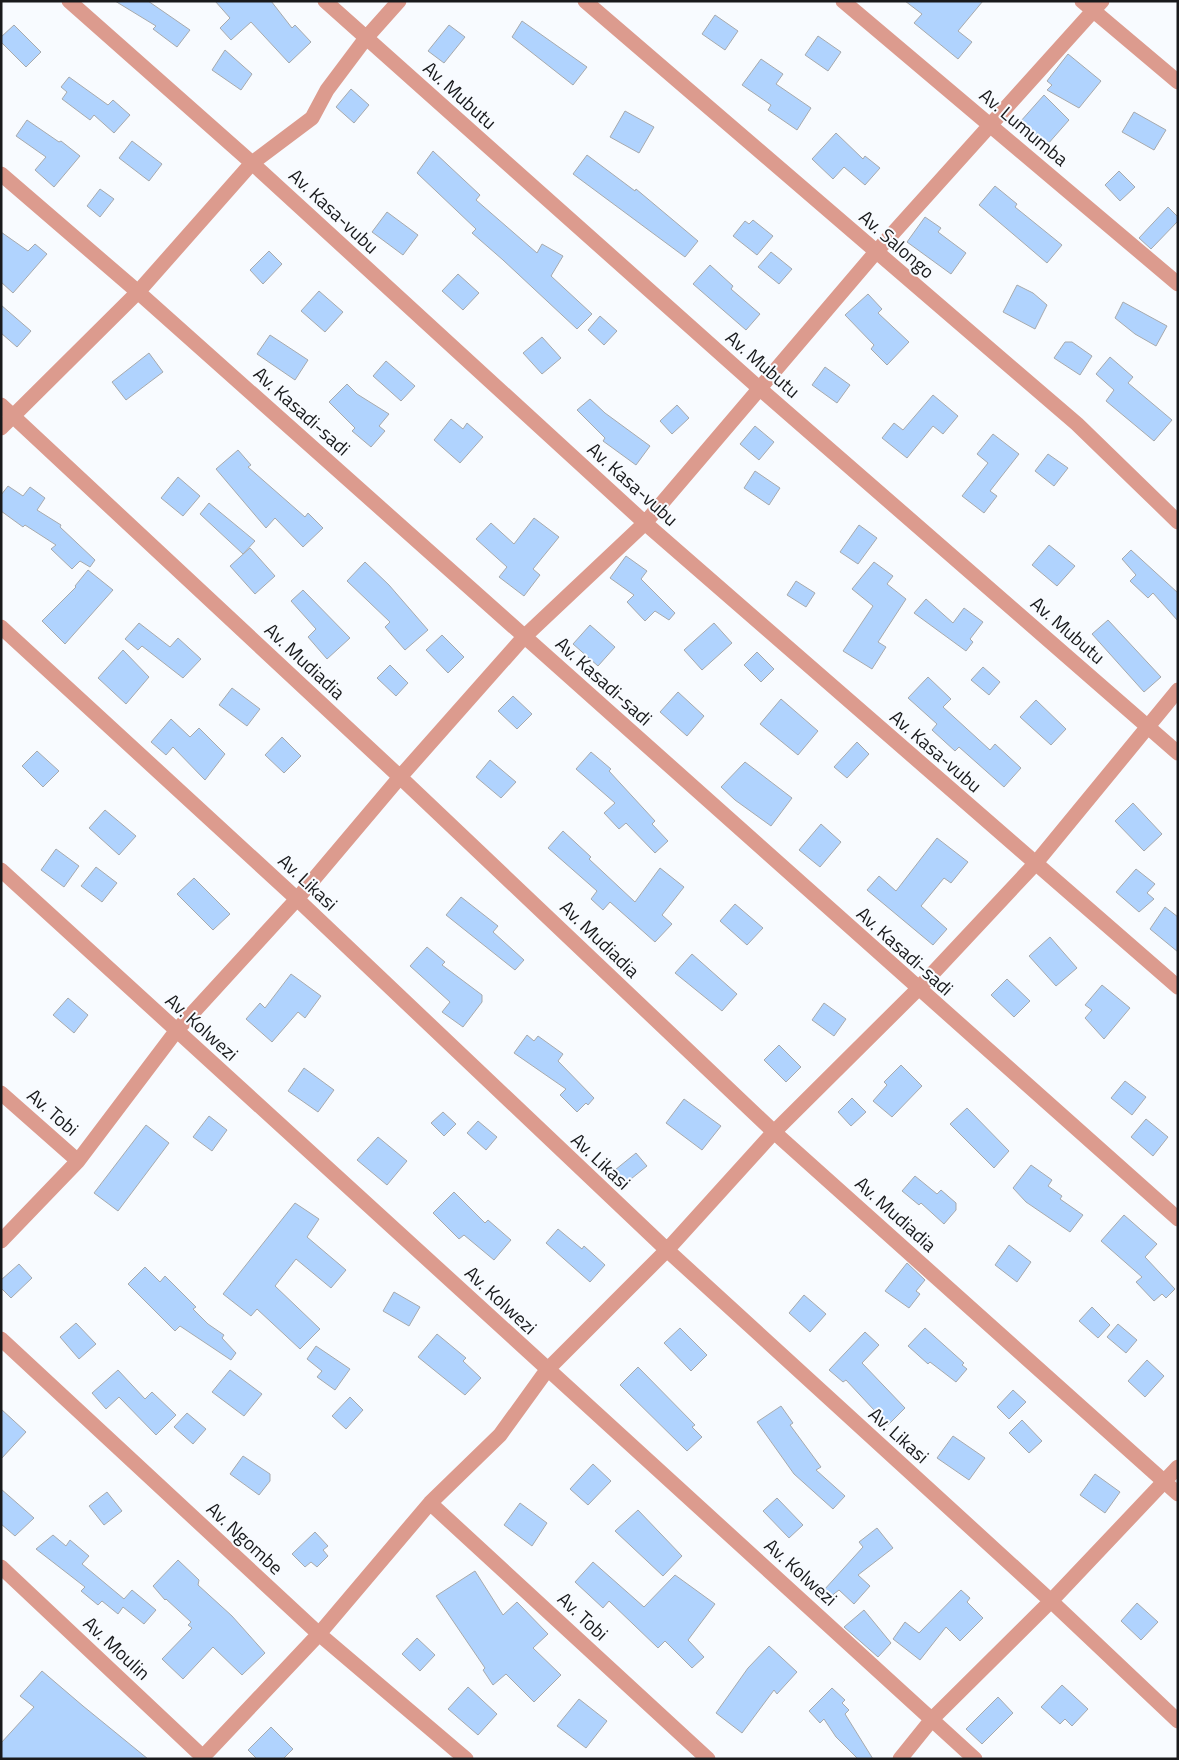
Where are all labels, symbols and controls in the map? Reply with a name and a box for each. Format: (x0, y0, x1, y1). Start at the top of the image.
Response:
street label: Av. Mubutu (417, 54, 504, 136)
street label: Av. Lumumba (974, 81, 1075, 173)
street label: Av. Kasa-vubu (283, 161, 386, 260)
street label: Av. Salongo (853, 203, 942, 285)
street label: Av. Mubutu (720, 323, 807, 404)
street label: Av. Kasadi-sadi (247, 359, 357, 462)
street label: Av. Kasa-vubu (581, 435, 685, 532)
street label: Av. Mubutu (1025, 589, 1112, 670)
street label: Av. Mudiadia (258, 615, 353, 706)
street label: Av. Kasadi-sadi (549, 629, 659, 732)
street label: Av. Kasa-vubu (884, 702, 989, 799)
street label: Av. Likasi (272, 846, 345, 917)
street label: Av. Mudiadia (554, 893, 647, 985)
street label: Av. Kasadi-sadi (850, 899, 960, 1002)
street label: Av. Kolwezi (159, 986, 245, 1067)
street label: Av. Tobi (21, 1081, 86, 1142)
street label: Av. Likasi (565, 1125, 638, 1196)
street label: Av. Mudiadia (849, 1169, 944, 1259)
street label: Av. Kolwezi (459, 1259, 544, 1341)
street label: Av. Likasi (863, 1400, 936, 1470)
street label: Av. Ngombe (200, 1494, 290, 1581)
street label: Av. Kolwezi (758, 1531, 844, 1612)
street label: Av. Tobi (551, 1585, 615, 1647)
street label: Av. Moulin (77, 1609, 157, 1686)

